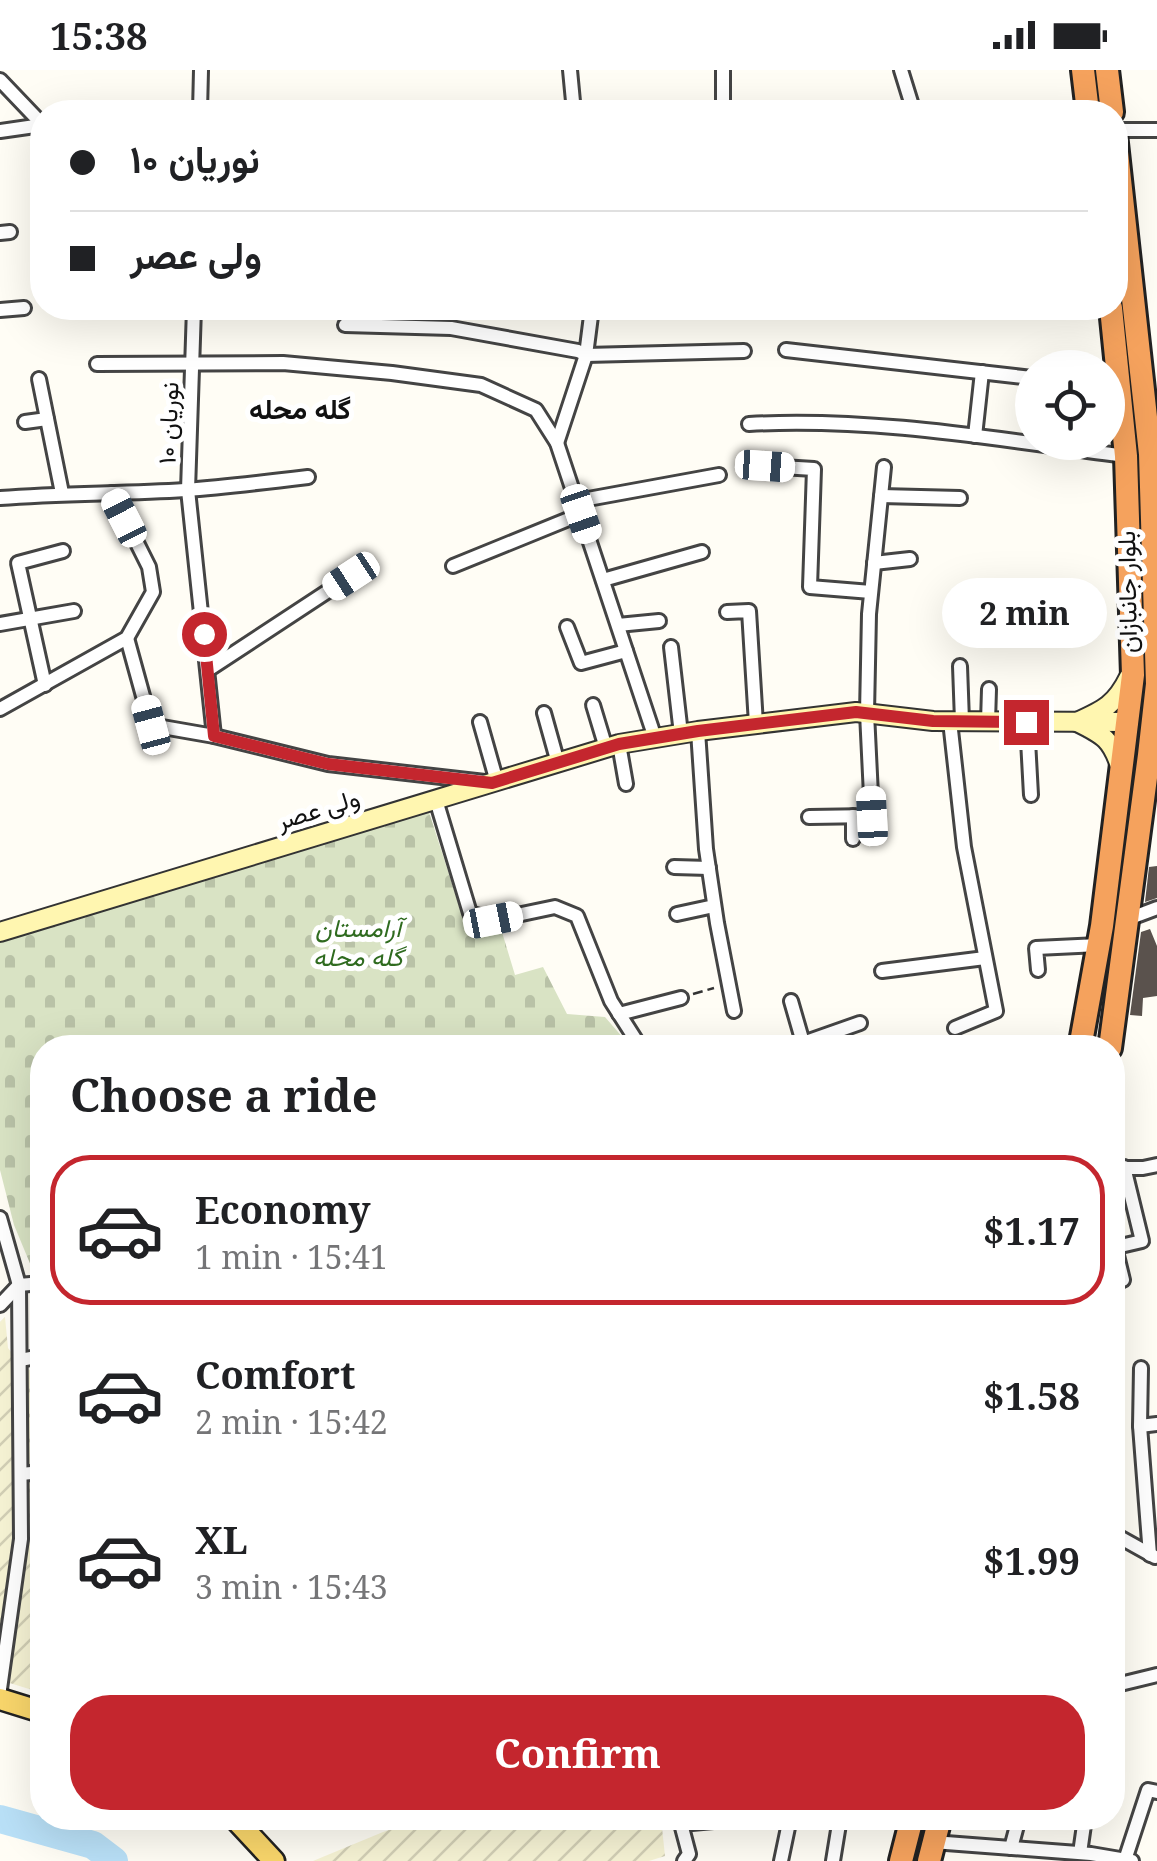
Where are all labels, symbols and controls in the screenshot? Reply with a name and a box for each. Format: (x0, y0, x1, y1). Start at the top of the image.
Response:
text: 15:38 (50, 9, 147, 61)
text: نوریان ۱۰ (130, 132, 260, 184)
text: ولی عصر (130, 228, 262, 280)
map controls (1015, 350, 1125, 460)
button: locate (1015, 350, 1125, 460)
street label: نوریان ۱۰ (149, 381, 185, 465)
district label: گله محله (249, 389, 351, 427)
car (734, 449, 796, 483)
car (557, 481, 605, 547)
car (97, 484, 151, 552)
street label: بلوار جانبازان (1108, 530, 1144, 654)
car (318, 547, 384, 605)
callout: 2 min (944, 577, 1108, 647)
text: 2 min (979, 591, 1070, 634)
route start (182, 612, 227, 657)
car (129, 692, 173, 758)
route end (1004, 700, 1049, 745)
street label: ولی عصر (271, 779, 363, 837)
car (855, 785, 889, 847)
car (461, 900, 525, 940)
park label: آرامستان گله محله (313, 910, 408, 973)
text: Choose a ride (70, 1064, 378, 1125)
text: Economy (195, 1183, 371, 1235)
icon: car (75, 1185, 165, 1275)
text: $1.17 (983, 1204, 1080, 1256)
text: 1 min · 15:41 (195, 1235, 388, 1278)
text: Comfort (195, 1348, 355, 1400)
icon: car (75, 1350, 165, 1440)
text: $1.58 (983, 1369, 1080, 1421)
text: 2 min · 15:42 (195, 1400, 388, 1443)
text: XL (195, 1513, 248, 1565)
icon: car (75, 1515, 165, 1605)
text: $1.99 (983, 1534, 1080, 1586)
text: 3 min · 15:43 (195, 1565, 388, 1608)
button: Confirm (70, 1695, 1085, 1810)

